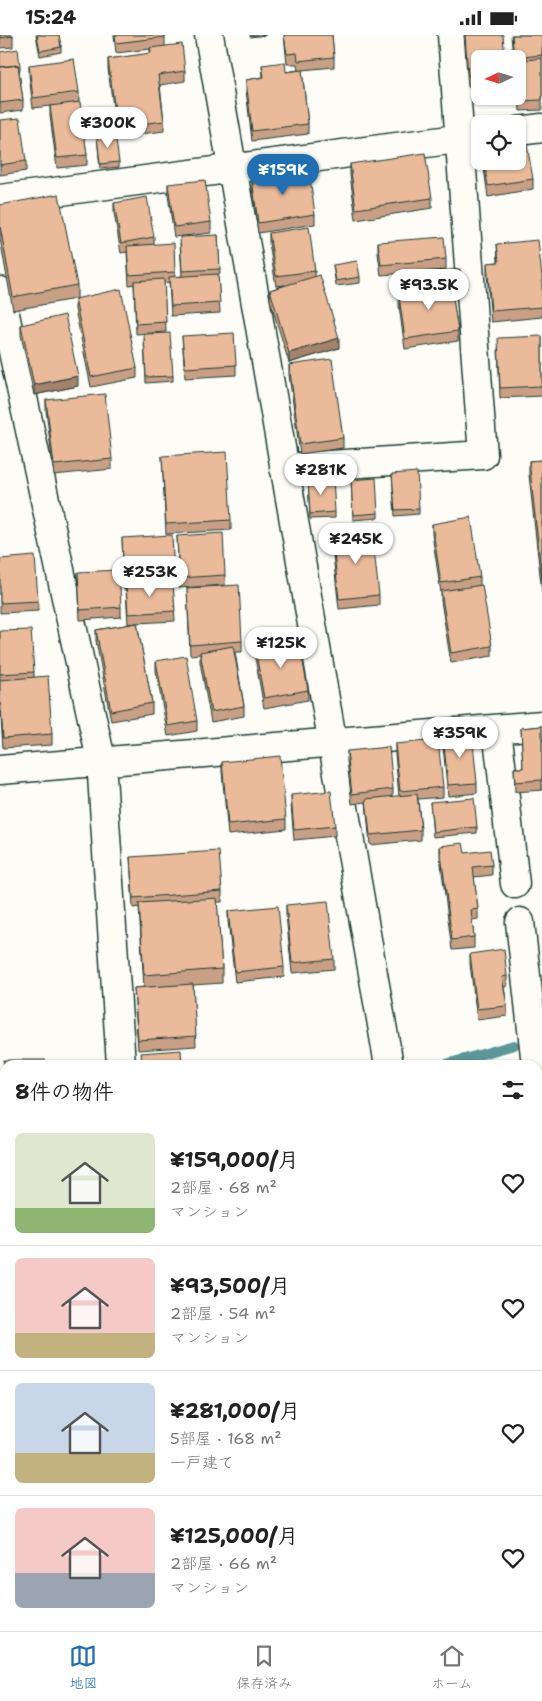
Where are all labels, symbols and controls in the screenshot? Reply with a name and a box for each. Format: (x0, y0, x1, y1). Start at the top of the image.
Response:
text: 15:24 (25, 5, 76, 30)
north arrow (471, 50, 526, 105)
map controls (471, 50, 526, 170)
pin: ¥300K (73, 107, 143, 149)
text: ¥300K (80, 112, 136, 133)
button: locate (471, 115, 526, 170)
pin: ¥159K (248, 154, 318, 196)
text: ¥159K (258, 159, 308, 180)
pin: ¥93.5K (388, 269, 470, 311)
text: ¥93.5K (400, 274, 458, 295)
pin: ¥281K (286, 453, 356, 496)
text: ¥281K (295, 459, 347, 480)
pin: ¥245K (321, 523, 391, 565)
text: ¥245K (329, 528, 383, 549)
pin: ¥253K (115, 555, 185, 598)
text: ¥253K (123, 561, 177, 582)
pin: ¥125K (246, 627, 316, 669)
text: ¥125K (256, 632, 306, 653)
pin: ¥359K (425, 717, 495, 759)
text: ¥359K (433, 722, 487, 743)
icon: filters (499, 1076, 527, 1104)
text: 8件の物件 (15, 1078, 114, 1106)
text: ¥159,000/月 (170, 1146, 299, 1174)
icon: home (55, 1153, 115, 1213)
icon: heart (499, 1169, 527, 1197)
text: 2部屋 · 68 m² (170, 1177, 277, 1198)
text: マンション (170, 1201, 249, 1222)
text: ¥93,500/月 (170, 1272, 290, 1300)
icon: home (55, 1278, 115, 1338)
icon: heart (499, 1294, 527, 1322)
text: 2部屋 · 54 m² (170, 1303, 276, 1324)
text: マンション (170, 1327, 249, 1348)
text: ¥281,000/月 (170, 1397, 300, 1425)
icon: home (55, 1403, 115, 1463)
icon: heart (499, 1419, 527, 1447)
text: 5部屋 · 168 m² (170, 1428, 282, 1449)
text: 一戸建て (170, 1452, 234, 1473)
text: ¥125,000/月 (170, 1522, 298, 1550)
icon: home (55, 1528, 115, 1588)
icon: heart (499, 1544, 527, 1572)
text: 2部屋 · 66 m² (170, 1553, 277, 1574)
text: マンション (170, 1577, 249, 1598)
tab: 地図 (69, 1642, 97, 1692)
tab: 保存済み (236, 1642, 292, 1692)
tab: ホーム (431, 1642, 473, 1692)

